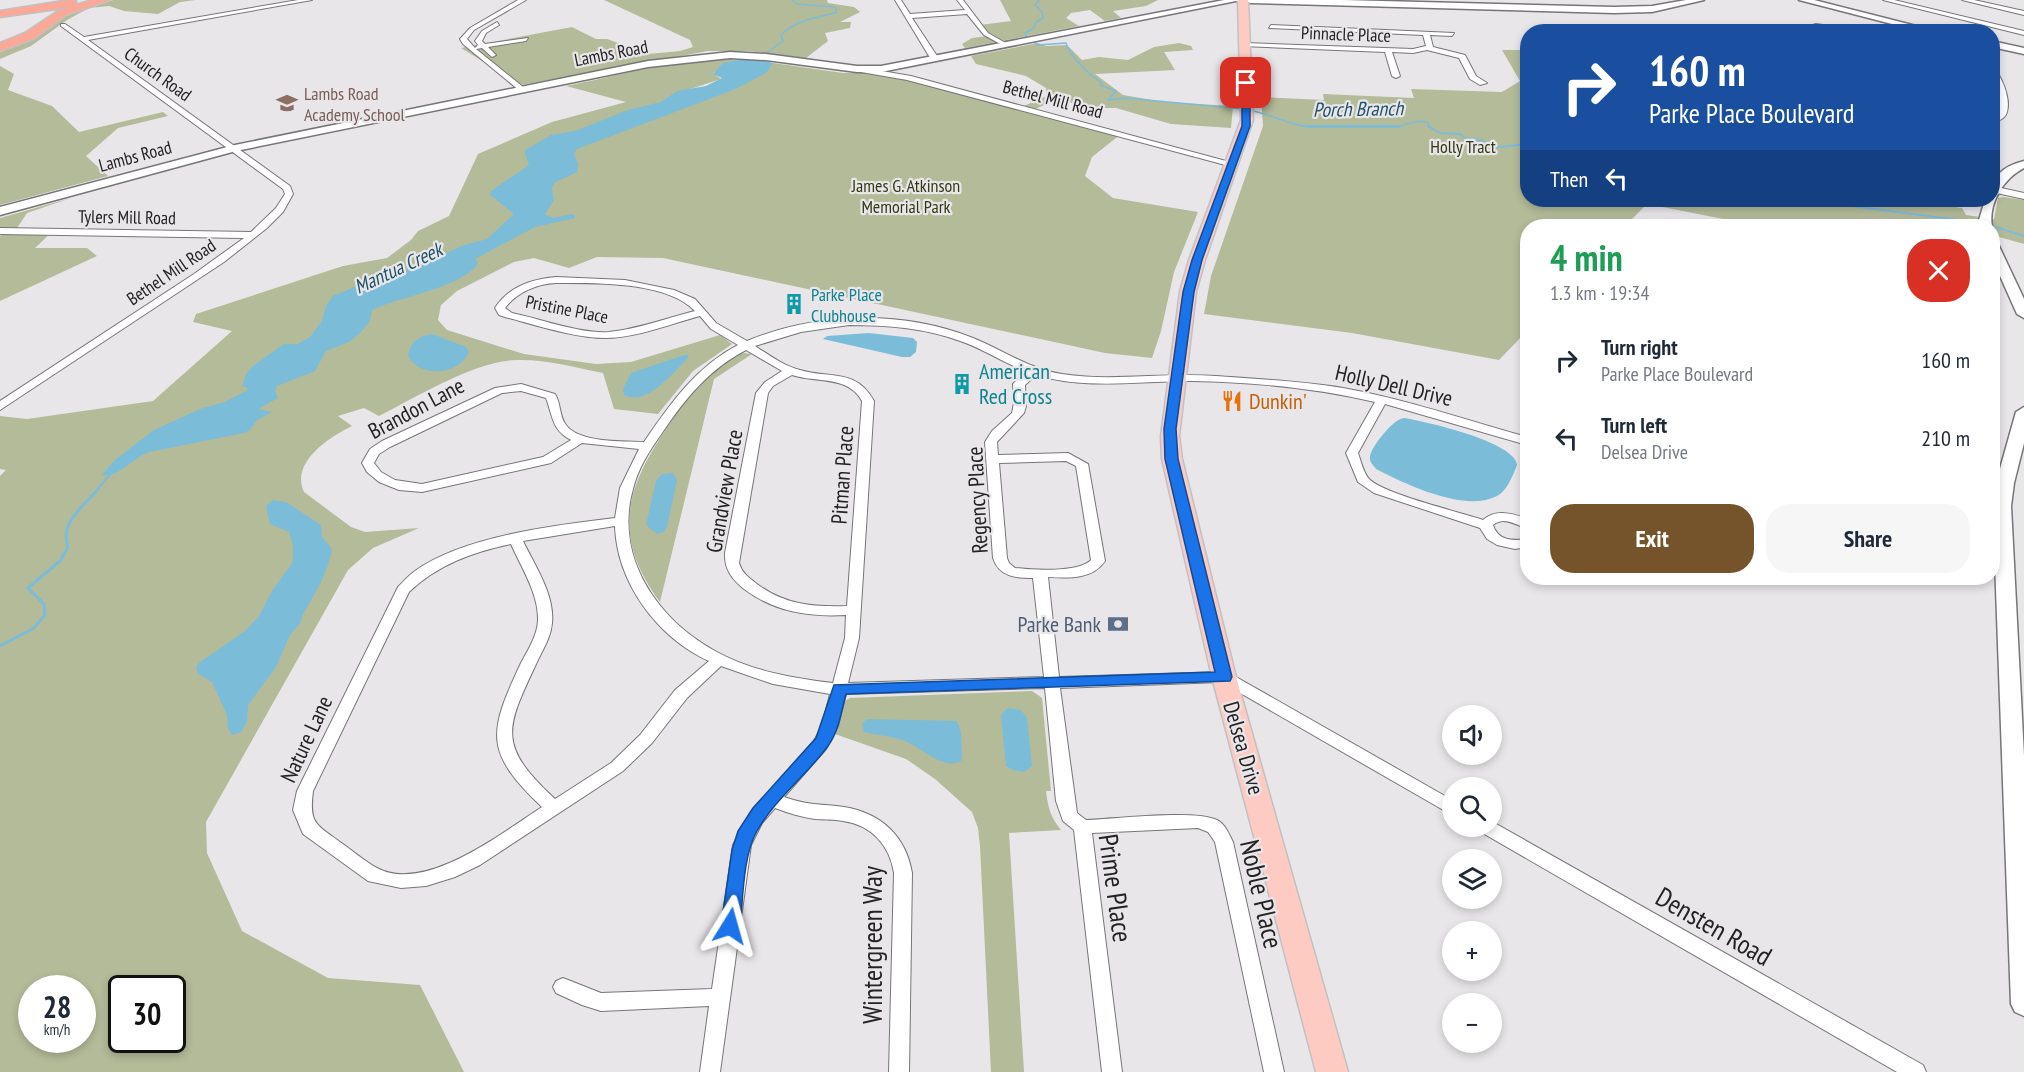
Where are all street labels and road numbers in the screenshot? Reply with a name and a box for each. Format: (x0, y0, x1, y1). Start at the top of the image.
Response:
street label: Pinnacle Place (1301, 21, 1391, 47)
street label: Lambs Road (572, 35, 650, 71)
street label: Church Road (120, 42, 196, 106)
street label: Bethel Mill Road (1001, 75, 1105, 123)
street label: Lambs Road (96, 135, 174, 177)
street label: Tylers Mill Road (78, 205, 176, 229)
street label: Bethel Mill Road (122, 234, 220, 310)
street label: Pristine Place (524, 290, 610, 328)
street label: Holly Dell Drive (1333, 358, 1455, 412)
street label: Brandon Lane (363, 371, 469, 445)
street label: Pitman Place (825, 425, 859, 525)
street label: Grandview Place (699, 427, 749, 555)
street label: Regency Place (960, 446, 994, 554)
street label: Nature Lane (274, 691, 338, 787)
street label: Delsea Drive (1217, 698, 1271, 798)
street label: Prime Place (1092, 832, 1140, 944)
street label: Noble Place (1233, 836, 1291, 952)
street label: Wintergreen Way (855, 865, 889, 1024)
street label: Densten Road (1650, 879, 1778, 973)

